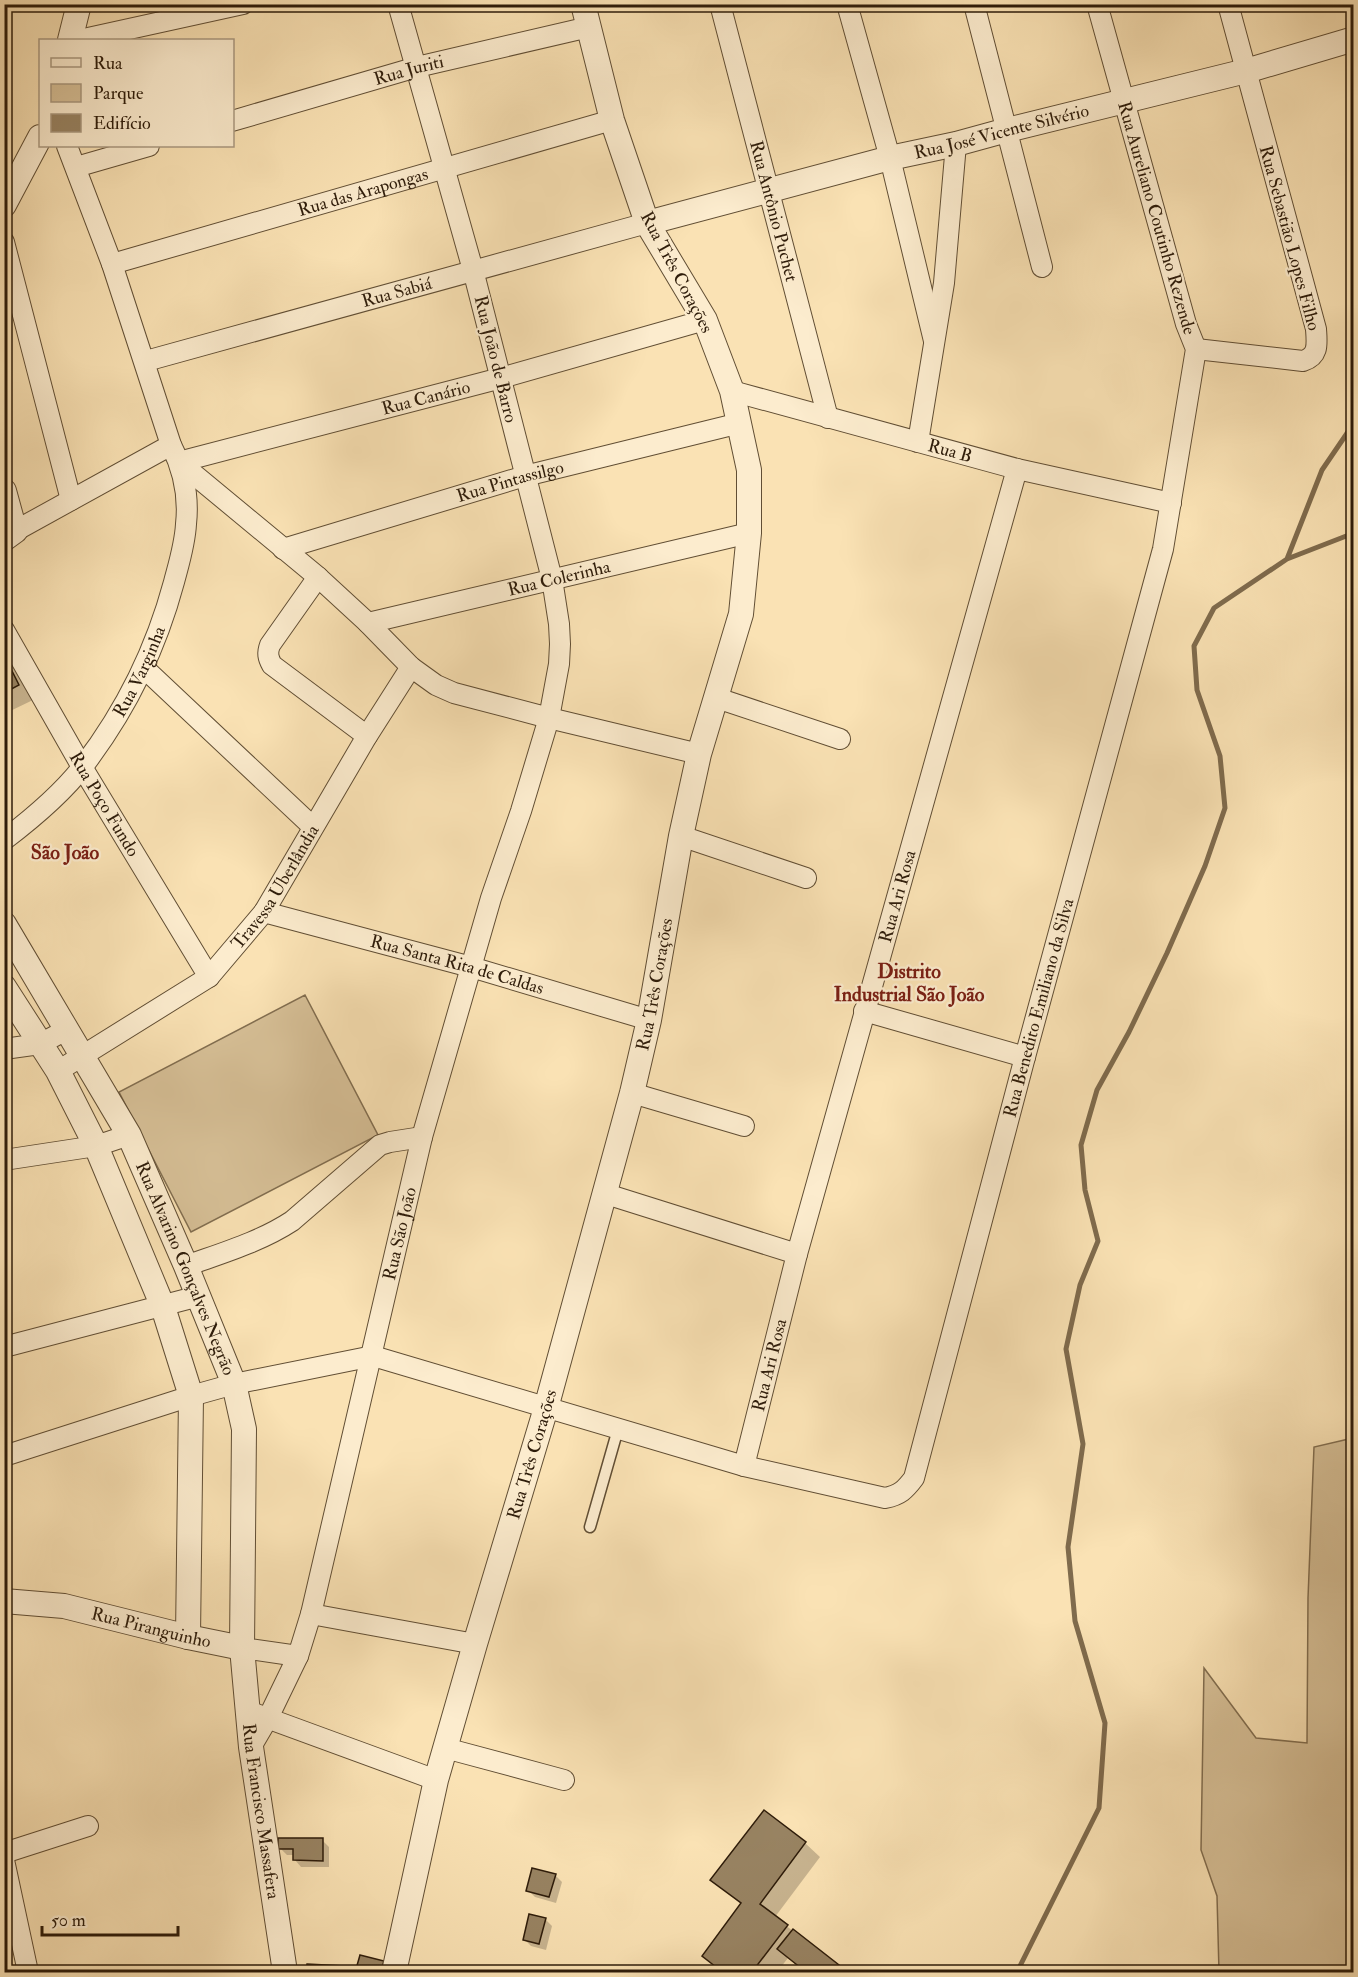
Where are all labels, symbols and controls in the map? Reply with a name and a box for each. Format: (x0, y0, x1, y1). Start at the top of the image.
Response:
legend (39, 39, 234, 147)
street label: Rua Juriti (371, 50, 446, 91)
text: Rua (93, 52, 123, 75)
text: Parque (93, 82, 144, 105)
street label: Rua José Vicente Silvério (912, 99, 1092, 165)
street label: Rua Aureliano Coutinho Rezende (1112, 99, 1201, 338)
text: Edifício (93, 112, 151, 135)
street label: Rua Antônio Puchet (744, 138, 803, 284)
street label: Rua Sebastião Lopes Filho (1254, 143, 1325, 333)
street label: Rua das Arapongas (295, 163, 431, 222)
street label: Rua Três Corações (635, 208, 718, 337)
street label: Rua Sabiá (359, 272, 435, 313)
street label: Rua João de Barro (469, 293, 522, 425)
street label: Rua Canário (379, 375, 473, 421)
street label: Rua B (925, 434, 975, 468)
street label: Rua Pintassilgo (454, 456, 566, 508)
street label: Rua Colerinha (505, 555, 613, 602)
street label: Rua Varginha (108, 622, 171, 722)
street label: Rua Poço Fundo (64, 748, 145, 861)
street label: Travessa Uberlândia (226, 820, 325, 954)
district label: São João (31, 840, 100, 865)
street label: Rua Ari Rosa (874, 847, 922, 945)
street label: Rua Benedito Emiliano da Silva (999, 895, 1080, 1120)
street label: Rua Três Corações (631, 916, 679, 1053)
street label: Rua Santa Rita de Caldas (368, 930, 546, 1000)
district label: Distrito Industrial São João (834, 959, 985, 1007)
street label: Rua Alvarino Gonçalves Negrão (130, 1158, 240, 1379)
street label: Rua São João (378, 1185, 422, 1283)
street label: Rua Ari Rosa (747, 1316, 793, 1414)
street label: Rua Três Corações (502, 1387, 563, 1522)
street label: Rua Piranguinho (89, 1602, 213, 1653)
street label: Rua Francisco Massafera (237, 1722, 285, 1901)
scale bar (42, 1899, 178, 1937)
text: 50 m (51, 1909, 86, 1932)

